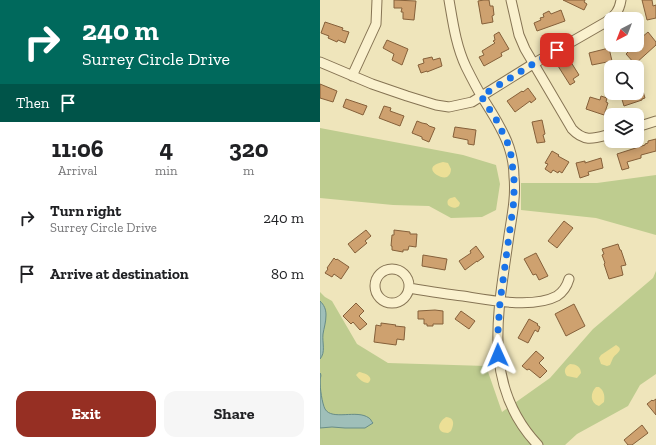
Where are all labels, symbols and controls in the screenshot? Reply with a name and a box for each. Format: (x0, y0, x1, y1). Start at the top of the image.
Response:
north arrow (604, 12, 644, 52)
map controls (604, 12, 644, 148)
text: 240 m (82, 14, 159, 47)
icon: right (16, 16, 68, 68)
pin (540, 33, 574, 67)
icon: arrive (546, 39, 568, 61)
text: Surrey Circle Drive (82, 48, 230, 70)
button: search (604, 60, 644, 100)
icon: arrive (57, 92, 79, 114)
text: Then (16, 94, 49, 112)
button: layers (604, 108, 644, 148)
text: 11:06 (52, 134, 104, 163)
text: 4 (159, 134, 173, 163)
text: 320 (229, 134, 268, 163)
text: Arrival (58, 163, 97, 178)
text: min (155, 163, 177, 178)
text: m (243, 163, 254, 178)
text: Turn right (50, 202, 121, 220)
icon: right (16, 207, 38, 229)
text: 240 m (263, 209, 304, 227)
text: Surrey Circle Drive (50, 220, 157, 235)
icon: arrive (16, 263, 38, 285)
text: Arrive at destination (50, 265, 189, 283)
text: 80 m (271, 265, 304, 283)
position arrow (477, 334, 519, 376)
button: Exit (16, 391, 156, 437)
button: Share (164, 391, 304, 437)

